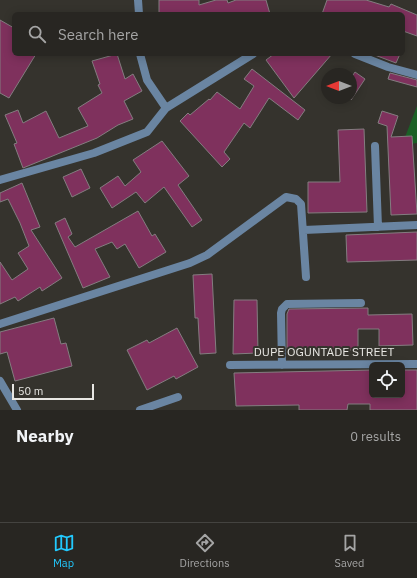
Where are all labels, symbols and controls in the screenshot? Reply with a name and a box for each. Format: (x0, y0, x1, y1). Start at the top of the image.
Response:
search box (12, 12, 405, 56)
icon: search (26, 23, 48, 45)
text: Search here (58, 25, 138, 44)
north arrow (321, 68, 357, 104)
street label: DUPE OGUNTADE STREET (254, 344, 394, 359)
map controls (369, 362, 405, 398)
button: locate (369, 362, 405, 398)
scale bar (12, 382, 94, 401)
text: 50 m (18, 384, 43, 398)
text: Nearby (16, 425, 74, 447)
text: 0 results (350, 428, 401, 445)
tab: Map (53, 532, 75, 570)
tab: Directions (180, 532, 230, 570)
tab: Saved (335, 532, 364, 570)

